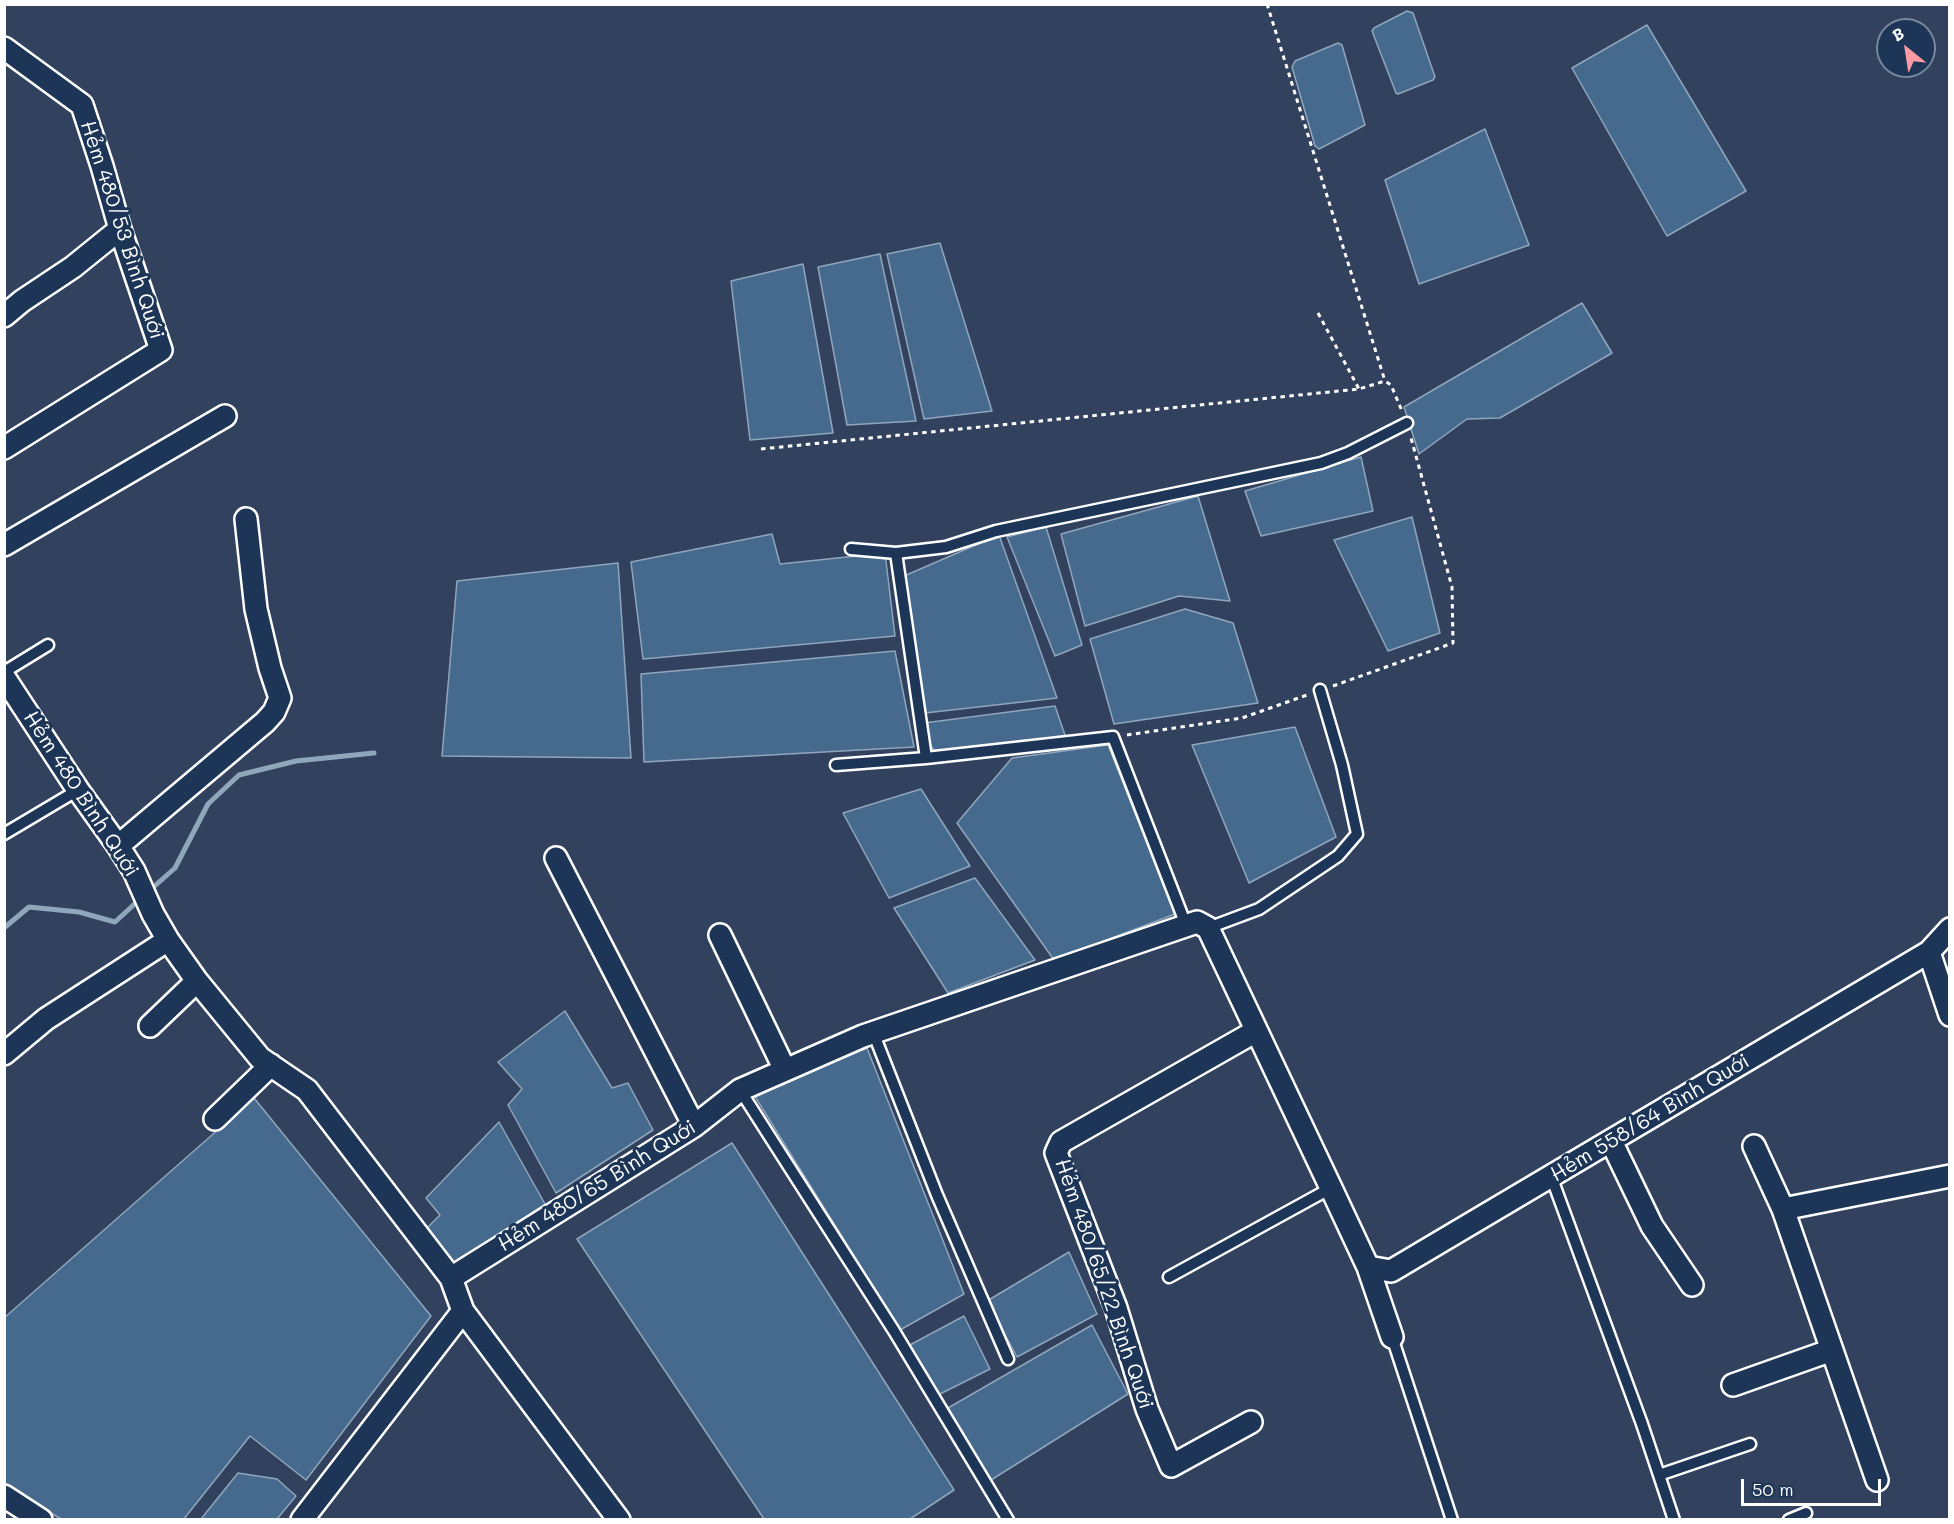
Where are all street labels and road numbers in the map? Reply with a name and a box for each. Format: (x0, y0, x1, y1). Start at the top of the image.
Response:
street label: Hẻm 480/53 Bình Quới (75, 118, 169, 342)
street label: Hẻm 480 Bình Quới (18, 706, 144, 882)
street label: Hẻm 558/64 Bình Quới (1546, 1048, 1754, 1188)
street label: Hẻm 480/65 Bình Quới (493, 1115, 701, 1257)
street label: Hẻm 480/65/22 Bình Quới (1049, 1156, 1159, 1412)

